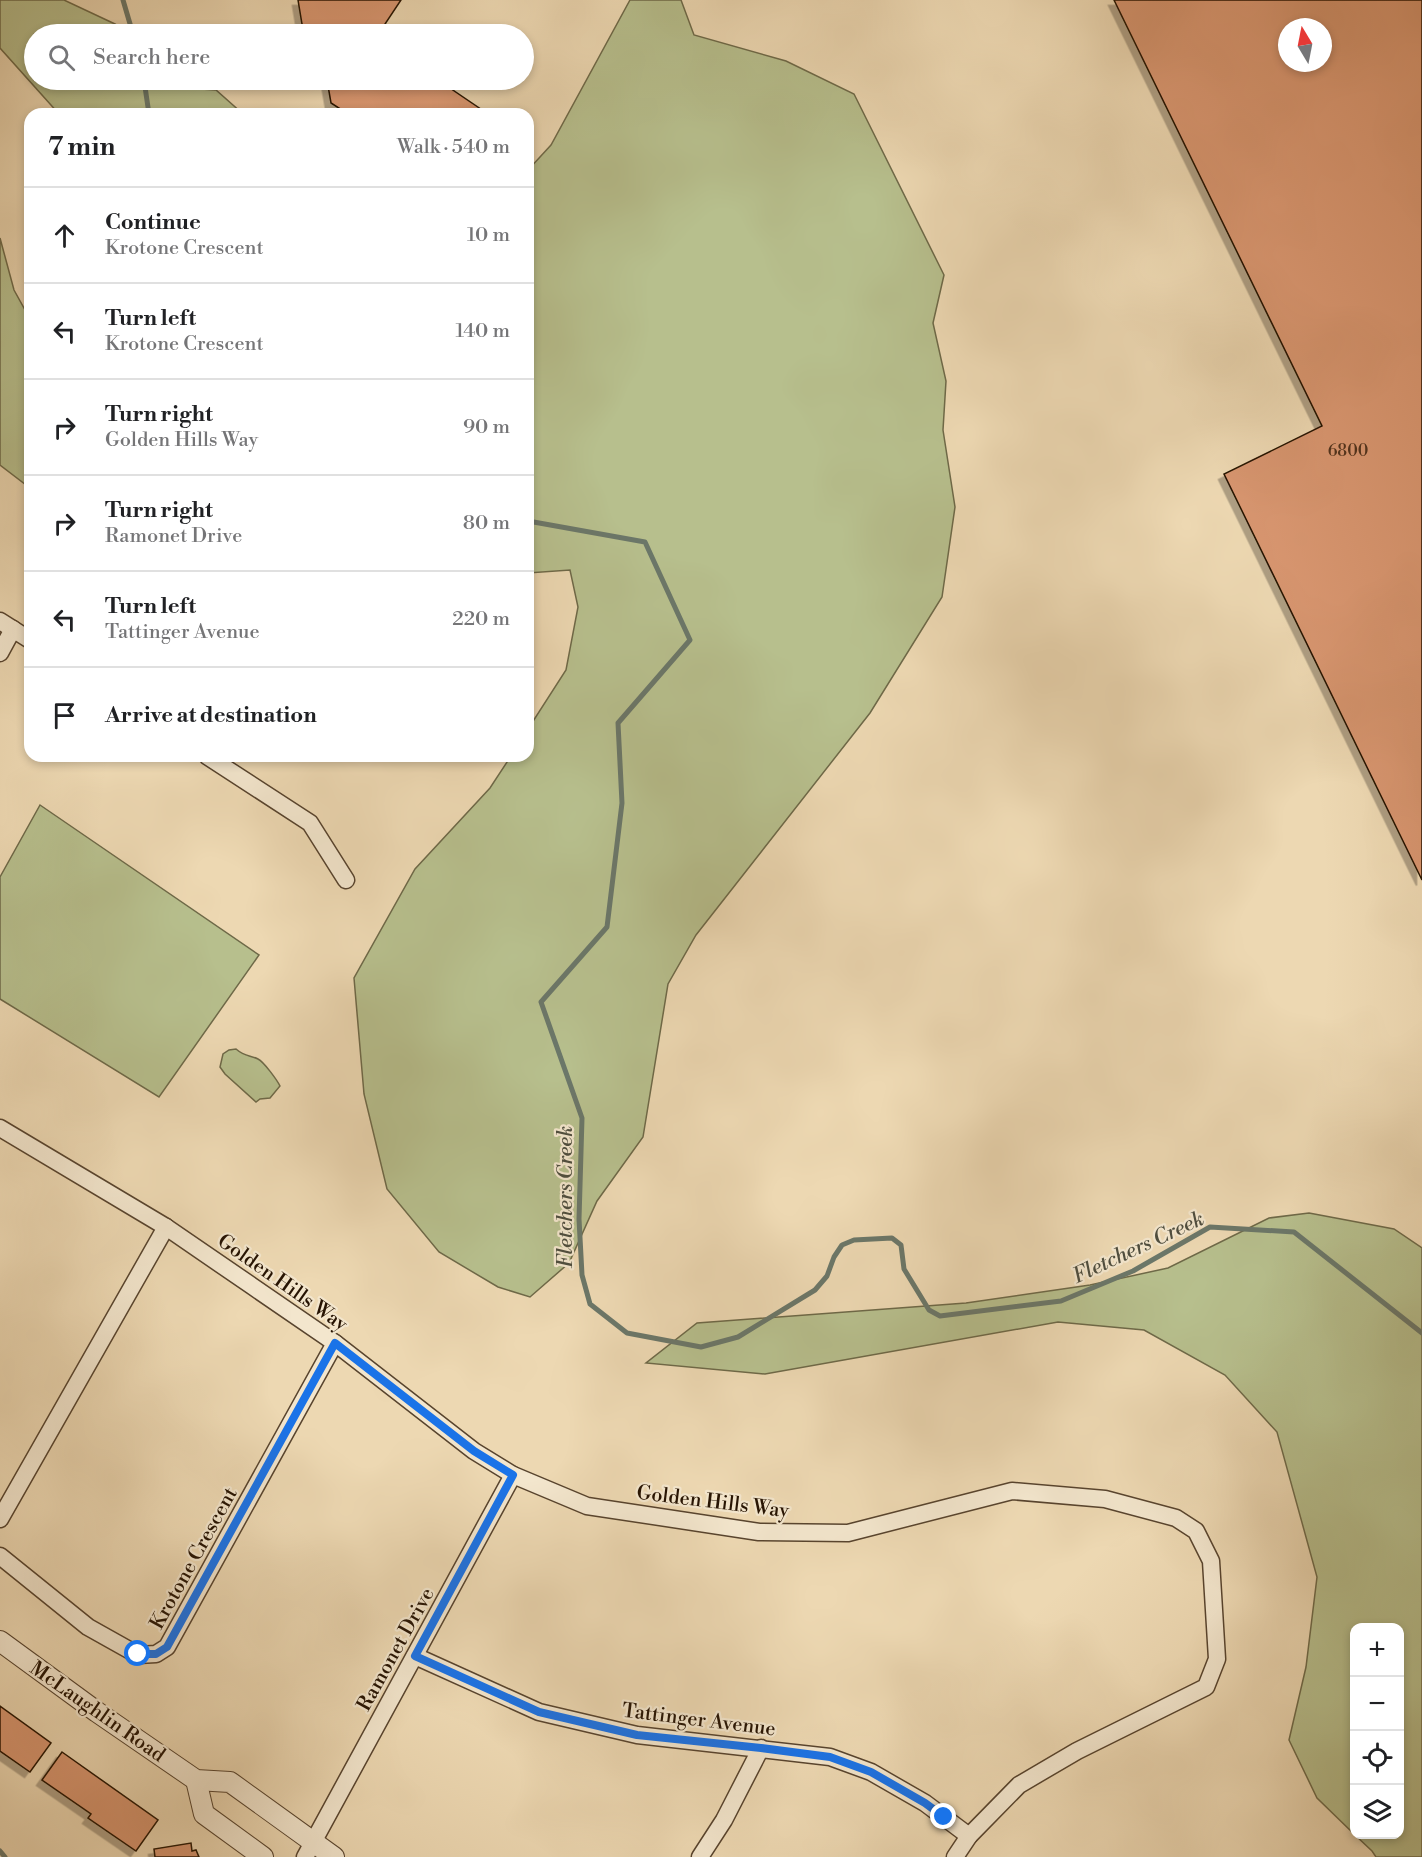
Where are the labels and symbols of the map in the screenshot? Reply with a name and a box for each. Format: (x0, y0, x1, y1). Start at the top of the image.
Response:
north arrow (1278, 18, 1332, 72)
house number: 6800 (1328, 441, 1368, 461)
water label: Fletchers Creek (553, 1126, 579, 1268)
water label: Fletchers Creek (1068, 1206, 1208, 1290)
street label: Golden Hills Way (212, 1229, 352, 1338)
street label: Golden Hills Way (635, 1481, 791, 1524)
street label: Krotone Crescent (145, 1483, 244, 1634)
street label: Ramonet Drive (352, 1584, 441, 1716)
route start (124, 1640, 150, 1666)
street label: McLaughlin Road (25, 1656, 170, 1769)
street label: Tattinger Avenue (621, 1699, 777, 1742)
route end (930, 1803, 956, 1829)

